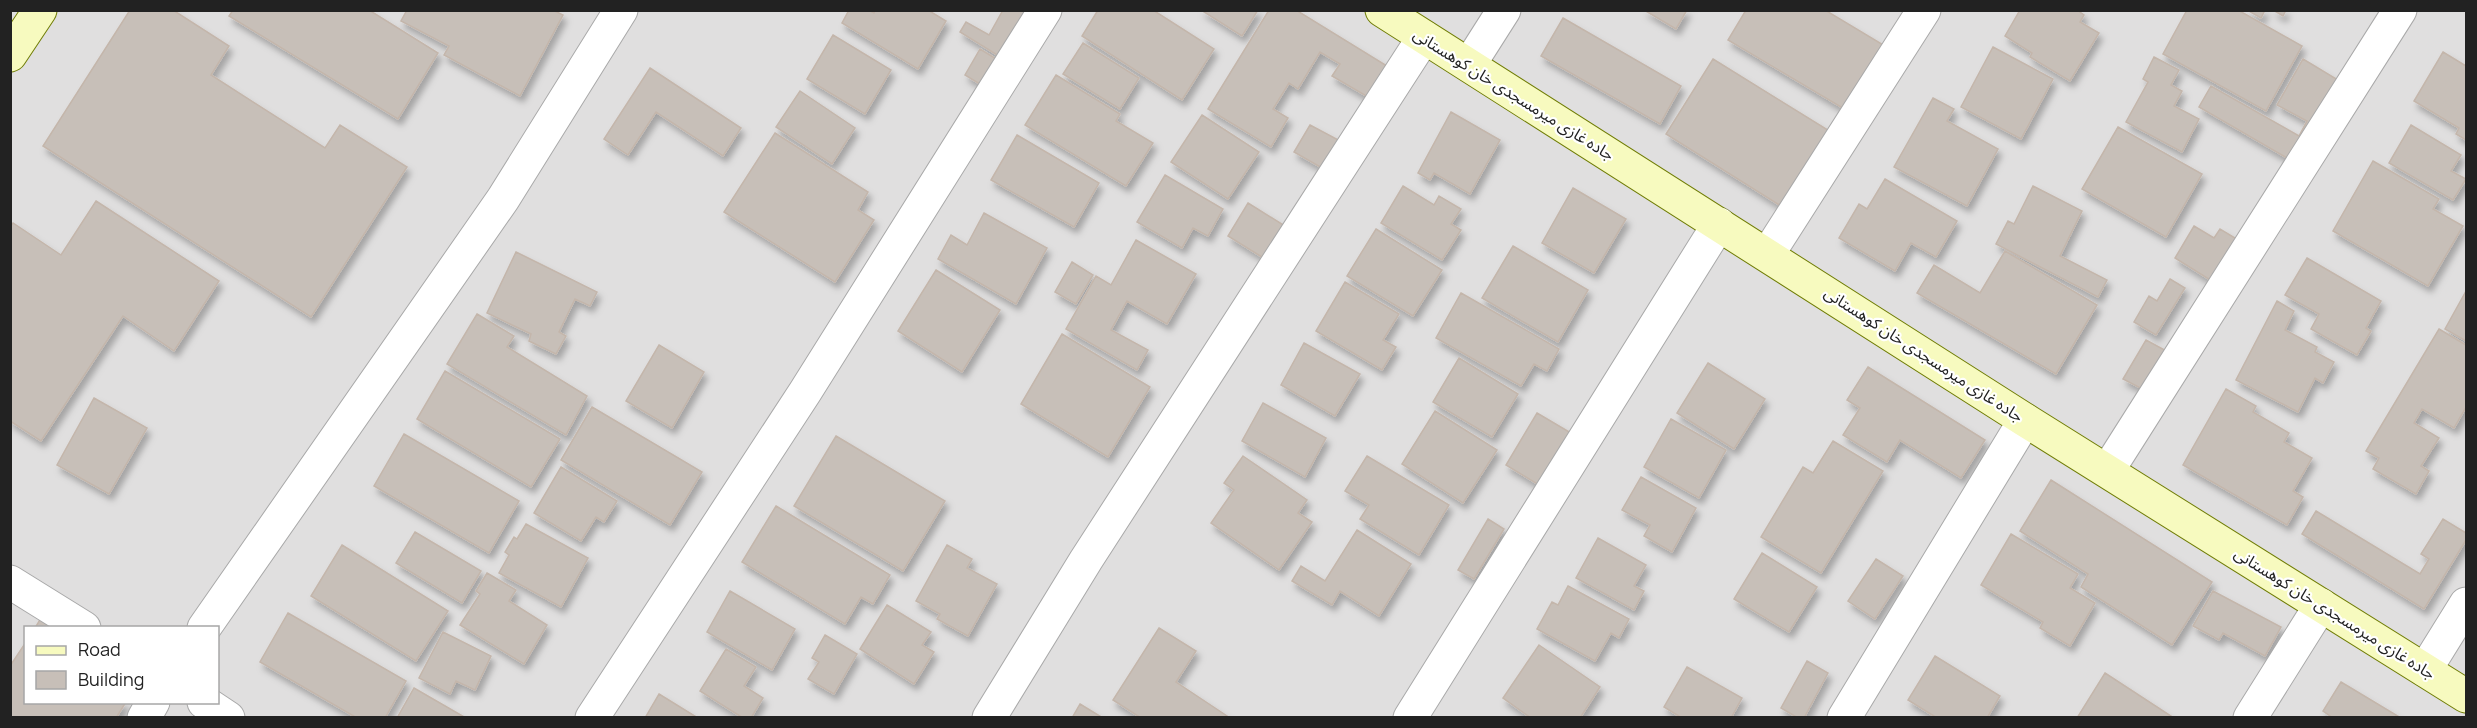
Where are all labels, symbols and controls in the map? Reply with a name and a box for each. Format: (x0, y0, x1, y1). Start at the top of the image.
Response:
street label: جاده غازی میرمسجدی خان کوهستانی (1409, 23, 1619, 165)
street label: جاده غازی میرمسجدی خان کوهستانی (1820, 281, 2028, 427)
street label: جاده غازی میرمسجدی خان کوهستانی (2230, 542, 2440, 684)
legend (24, 626, 219, 704)
text: Road (78, 637, 121, 661)
text: Building (78, 667, 144, 691)

